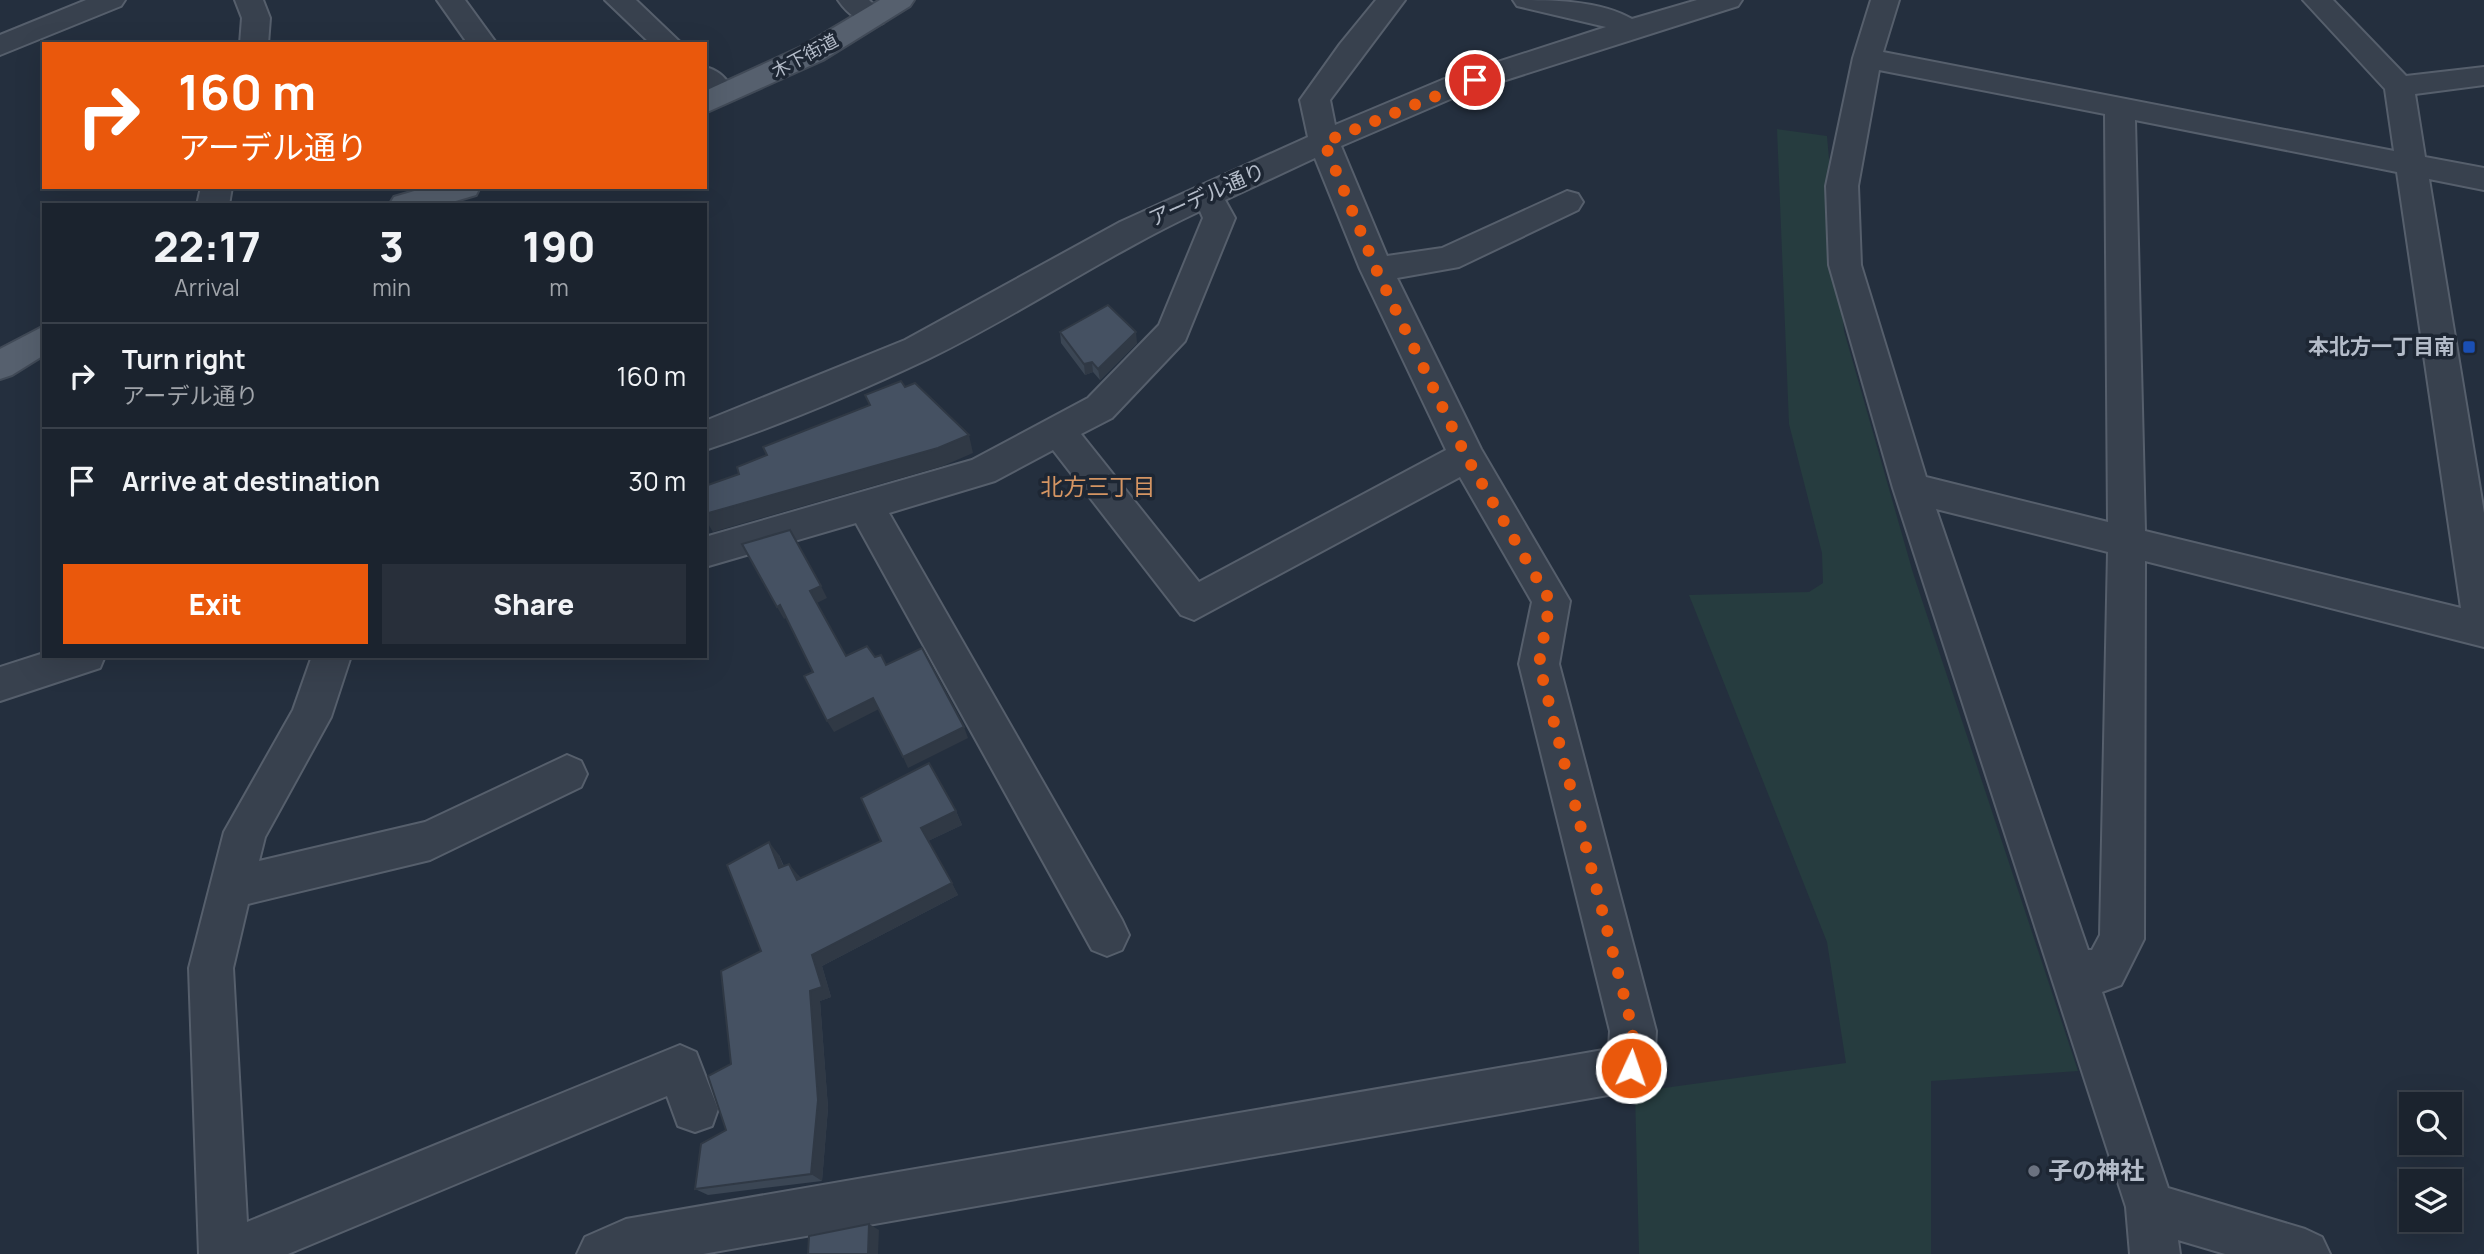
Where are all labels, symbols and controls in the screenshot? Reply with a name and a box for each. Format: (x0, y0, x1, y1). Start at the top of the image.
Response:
street label: 木下街道 (767, 28, 842, 83)
pin (1445, 50, 1505, 110)
text: 160 m (178, 58, 316, 125)
icon: arrive (1456, 61, 1494, 99)
icon: right (63, 70, 154, 161)
text: アーデル通り (178, 125, 368, 169)
street label: アーデル通り (1144, 156, 1269, 232)
text: 22:17 (153, 217, 261, 275)
text: 3 (379, 217, 404, 275)
text: 190 (522, 217, 596, 275)
text: Arrival (174, 271, 240, 303)
text: min (372, 271, 411, 303)
text: m (549, 271, 569, 303)
place label: 本北方一丁目南 (2308, 332, 2455, 360)
marker: 本北方一丁目南 (2461, 339, 2477, 355)
text: Turn right (122, 341, 246, 377)
icon: right (63, 357, 101, 395)
text: 160 m (617, 358, 686, 394)
text: アーデル通り (122, 379, 259, 411)
icon: arrive (63, 462, 101, 500)
text: Arrive at destination (122, 463, 380, 499)
text: 30 m (629, 463, 686, 499)
district label: 北方三丁目 (1041, 470, 1156, 502)
button: Exit (63, 564, 368, 644)
button: Share (382, 564, 686, 644)
position arrow (1594, 1031, 1668, 1105)
map controls (2399, 1092, 2462, 1232)
button: search (2399, 1092, 2462, 1155)
place label: 子の神社 (2048, 1153, 2144, 1186)
marker: 子の神社 (2026, 1163, 2042, 1179)
button: layers (2399, 1169, 2462, 1232)

